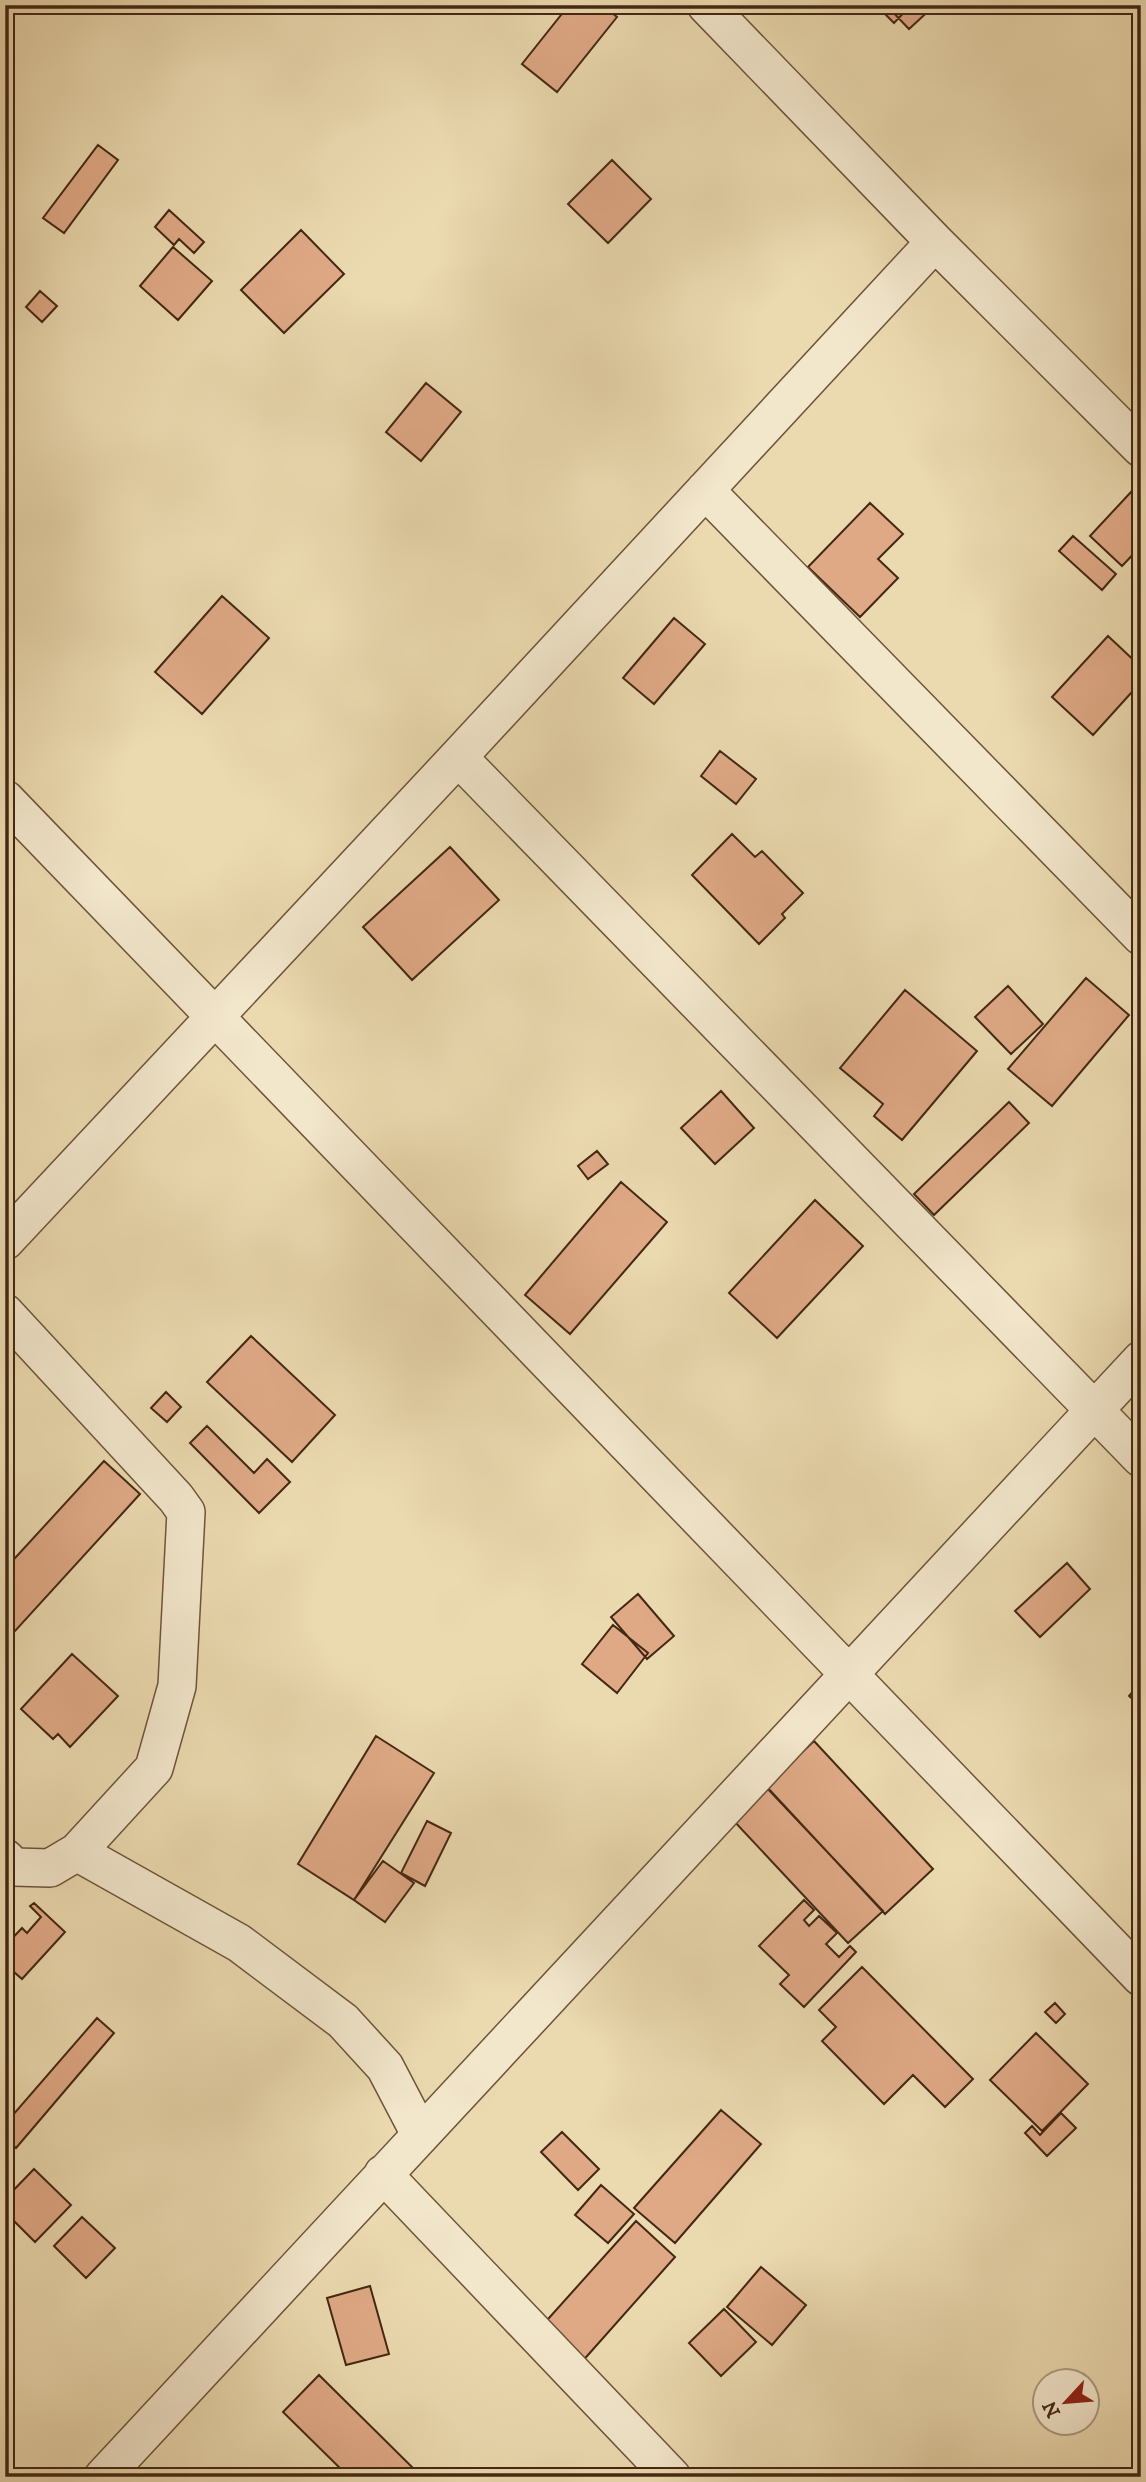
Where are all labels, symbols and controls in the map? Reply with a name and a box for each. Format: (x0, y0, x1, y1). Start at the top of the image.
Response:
north arrow (1030, 2366, 1100, 2436)
text: N (1038, 2396, 1066, 2421)

